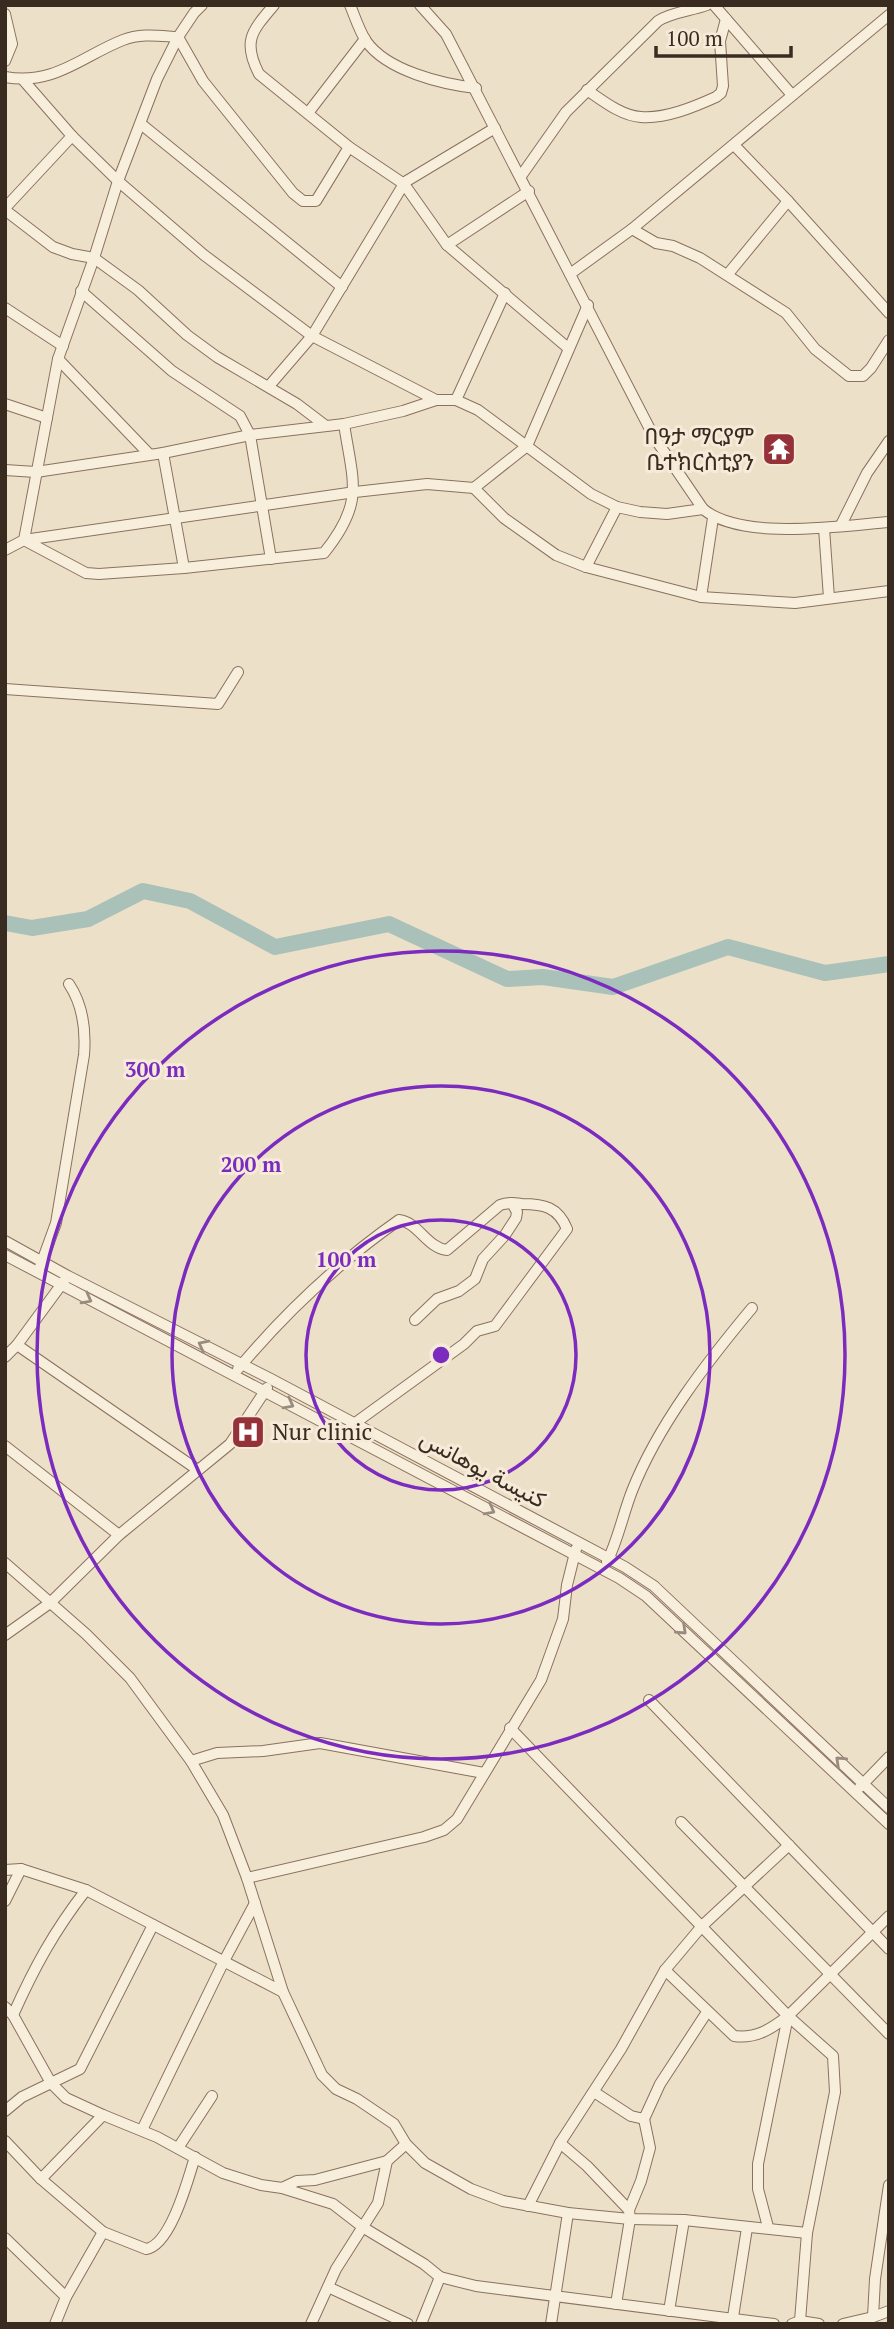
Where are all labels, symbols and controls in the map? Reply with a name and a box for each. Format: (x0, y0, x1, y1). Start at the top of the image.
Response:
scale bar (656, 14, 791, 58)
text: 100 m (666, 24, 723, 52)
place label: በዓታ ማርያም ቤተክርስቲያን (644, 420, 754, 477)
temple icon: በዓታ ማርያም ቤተክርስቲያን (760, 430, 798, 468)
text: 300 m (125, 1055, 186, 1083)
text: 200 m (221, 1150, 282, 1178)
text: 100 m (316, 1245, 377, 1273)
one-way arrow (80, 1291, 92, 1305)
one-way arrow (198, 1339, 210, 1353)
centre of rings (429, 1343, 453, 1367)
one-way arrow (281, 1396, 294, 1410)
hospital icon: Nur clinic (229, 1413, 267, 1451)
place label: Nur clinic (272, 1416, 372, 1447)
street label: كنيسة يوهانس (415, 1422, 552, 1515)
one-way arrow (483, 1502, 495, 1515)
one-way arrow (674, 1621, 687, 1634)
one-way arrow (835, 1757, 848, 1769)

